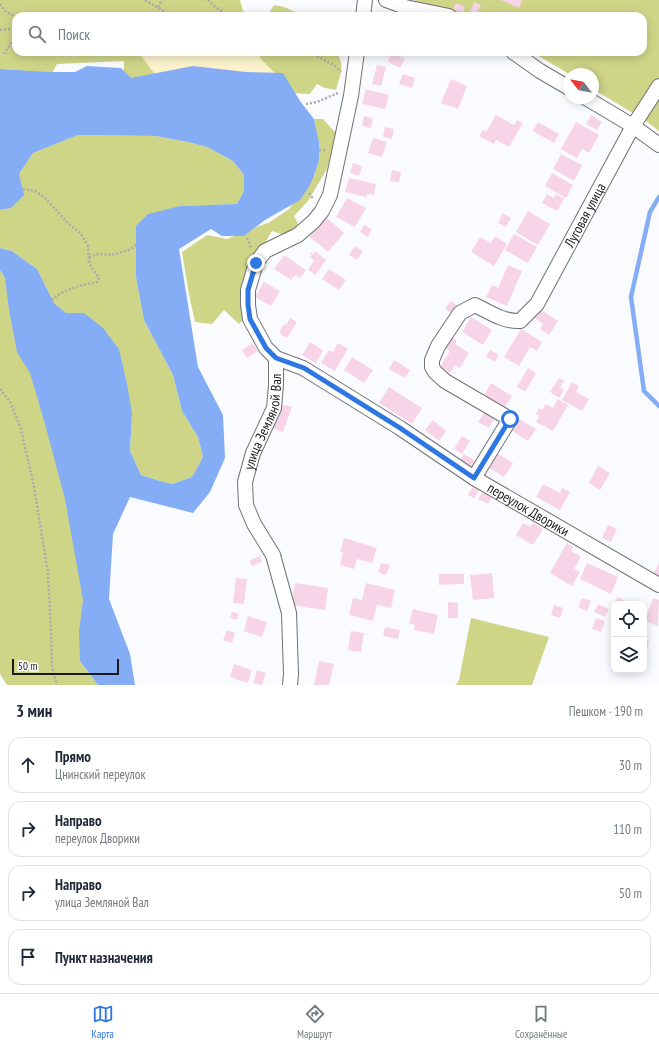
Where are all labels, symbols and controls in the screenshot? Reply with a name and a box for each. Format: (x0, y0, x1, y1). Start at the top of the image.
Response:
search box (12, 12, 647, 56)
icon: search (26, 23, 48, 45)
text: Поиск (58, 25, 90, 44)
north arrow (563, 68, 599, 104)
street label: Луговая улица (560, 180, 610, 251)
route end (247, 254, 265, 272)
street label: улица Земляной Вал (240, 373, 285, 472)
route start (501, 410, 519, 428)
street label: переулок Дворики (484, 479, 573, 540)
map controls (611, 601, 647, 673)
button: locate (611, 601, 647, 637)
button: layers (611, 637, 647, 673)
scale bar (12, 657, 119, 676)
text: 50 m (18, 659, 37, 673)
text: 3 мин (16, 700, 52, 722)
text: Пешком · 190 m (569, 703, 643, 720)
text: Прямо (55, 747, 91, 766)
icon: ahead (17, 754, 39, 776)
text: 30 m (619, 757, 642, 774)
text: Цнинский переулок (55, 766, 145, 783)
text: Направо (55, 811, 102, 830)
icon: right (17, 818, 39, 840)
text: 110 m (613, 821, 642, 838)
text: переулок Дворики (55, 830, 140, 847)
text: Направо (55, 875, 102, 894)
icon: right (17, 882, 39, 904)
text: 50 m (619, 885, 642, 902)
text: улица Земляной Вал (55, 894, 149, 911)
icon: arrive (17, 946, 39, 968)
text: Пункт назначения (55, 948, 153, 967)
tab: Карта (92, 1003, 114, 1041)
tab: Маршрут (297, 1003, 332, 1041)
tab: Сохранённые (515, 1003, 567, 1041)

